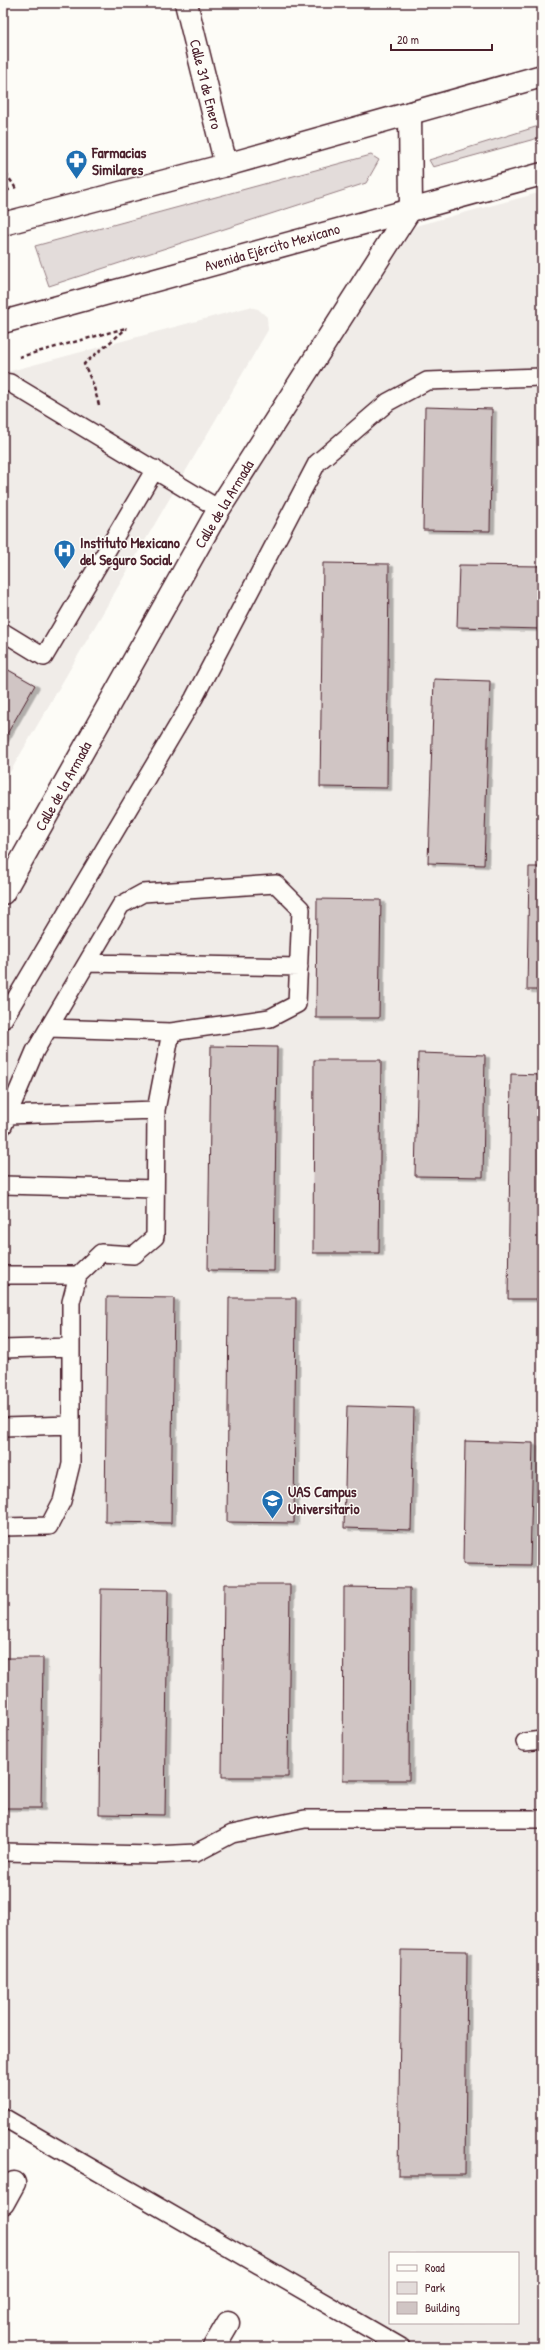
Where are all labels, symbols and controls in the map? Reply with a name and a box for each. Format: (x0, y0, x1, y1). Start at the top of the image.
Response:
scale bar (391, 26, 492, 52)
text: 20 m (397, 31, 419, 48)
street label: Calle 31 de Enero (185, 37, 227, 131)
place label: Farmacias Similares (91, 142, 146, 180)
pharmacy icon: Farmacias Similares (63, 148, 89, 181)
street label: Avenida Ejército Mexicano (202, 218, 342, 276)
street label: Calle de la Armada (189, 456, 259, 552)
place label: Instituto Mexicano del Seguro Social (80, 532, 180, 571)
hospital icon: Instituto Mexicano del Seguro Social (52, 538, 78, 571)
street label: Calle de la Armada (30, 737, 96, 835)
place label: UAS Campus Universitario (288, 1481, 360, 1519)
school or university icon: UAS Campus Universitario (259, 1487, 285, 1520)
legend (389, 2252, 519, 2324)
text: Road (425, 2259, 445, 2276)
text: Park (425, 2279, 445, 2296)
text: Building (425, 2299, 460, 2316)

